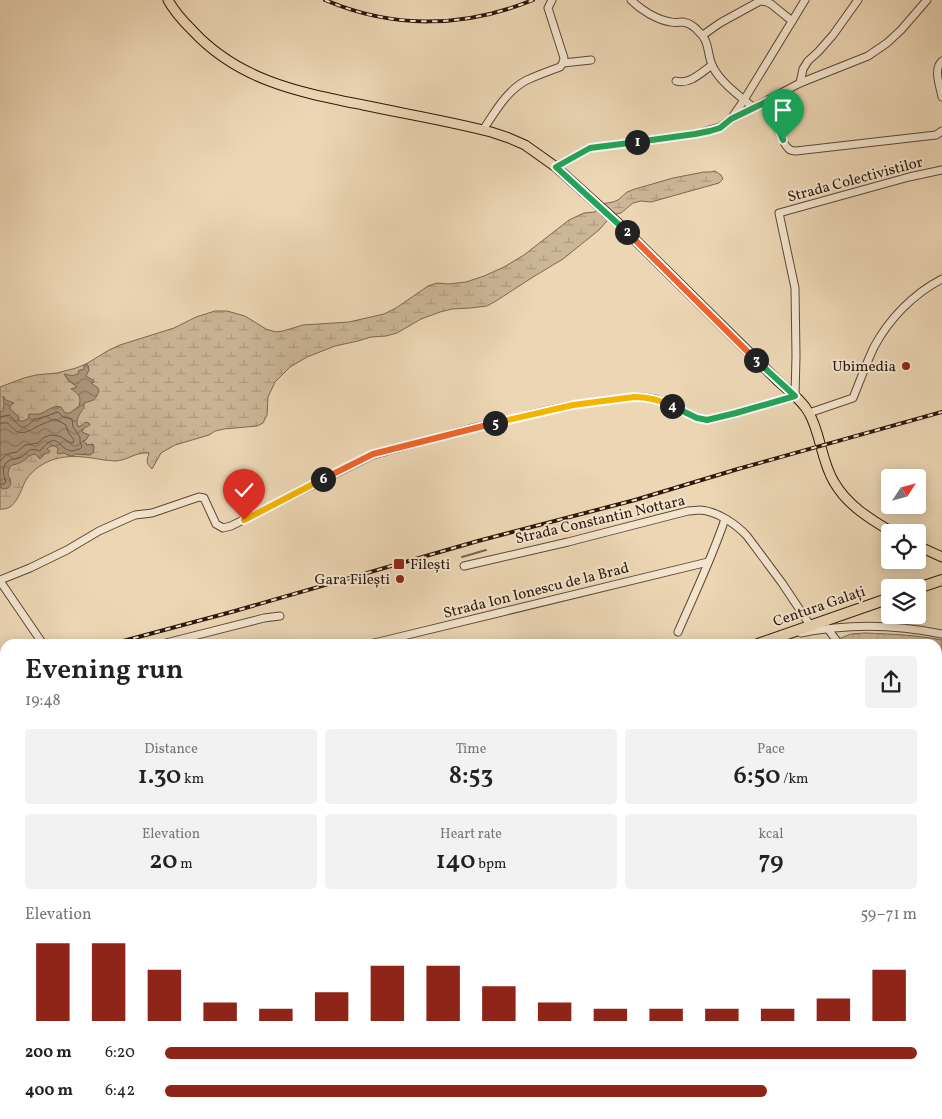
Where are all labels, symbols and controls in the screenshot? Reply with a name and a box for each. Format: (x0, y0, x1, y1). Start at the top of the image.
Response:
pin (762, 89, 804, 140)
icon: arrive (769, 96, 797, 124)
pin: 1 (624, 130, 650, 154)
text: 1 (635, 133, 640, 152)
street label: Strada Colectivistilor (785, 152, 925, 209)
pin: 2 (614, 220, 640, 244)
text: 2 (624, 223, 631, 242)
pin: 3 (744, 348, 768, 372)
text: 3 (753, 351, 760, 370)
place label: Ubimedia (832, 357, 896, 378)
marker: Ubimedia (900, 360, 912, 372)
pin: 4 (660, 394, 684, 418)
text: 4 (668, 397, 677, 416)
pin: 5 (482, 410, 508, 436)
text: 5 (492, 414, 499, 433)
pin: 6 (310, 466, 336, 492)
pin (223, 469, 265, 520)
north arrow (881, 469, 926, 514)
map controls (881, 469, 926, 624)
text: 6 (320, 470, 327, 489)
icon: check (230, 476, 258, 504)
street label: Strada Constantin Nottara (513, 491, 687, 550)
button: locate (881, 524, 926, 569)
place label: Filești (410, 555, 450, 576)
marker: Filești (392, 557, 406, 571)
street label: Strada Ion Ionescu de la Brad (441, 558, 631, 625)
place label: Gara Filești (315, 570, 390, 591)
marker: Gara Filești (394, 573, 406, 585)
button: layers (881, 579, 926, 624)
street label: Centura Galați (771, 582, 868, 633)
text: Evening run (25, 651, 184, 690)
button: share (865, 656, 917, 708)
text: 19:48 (25, 690, 61, 712)
text: Distance (144, 740, 198, 759)
text: Time (456, 740, 486, 759)
text: Pace (757, 740, 785, 759)
text: 1.30 (138, 759, 181, 794)
text: 8:53 (449, 759, 493, 794)
text: 6:50 (734, 759, 780, 794)
text: km (181, 770, 204, 789)
text: /km (780, 770, 808, 789)
text: Elevation (142, 825, 200, 844)
text: Heart rate (440, 825, 502, 844)
text: kcal (759, 825, 783, 844)
text: 20 (149, 844, 178, 879)
text: 140 (436, 844, 475, 879)
text: 79 (758, 844, 784, 879)
text: m (178, 855, 193, 874)
text: bpm (475, 855, 506, 874)
text: Elevation (25, 904, 92, 926)
text: 59–71 m (860, 904, 917, 926)
text: 200 m (25, 1042, 72, 1064)
text: 6:20 (105, 1042, 135, 1064)
text: 400 m (25, 1080, 73, 1102)
text: 6:42 (105, 1080, 135, 1102)

